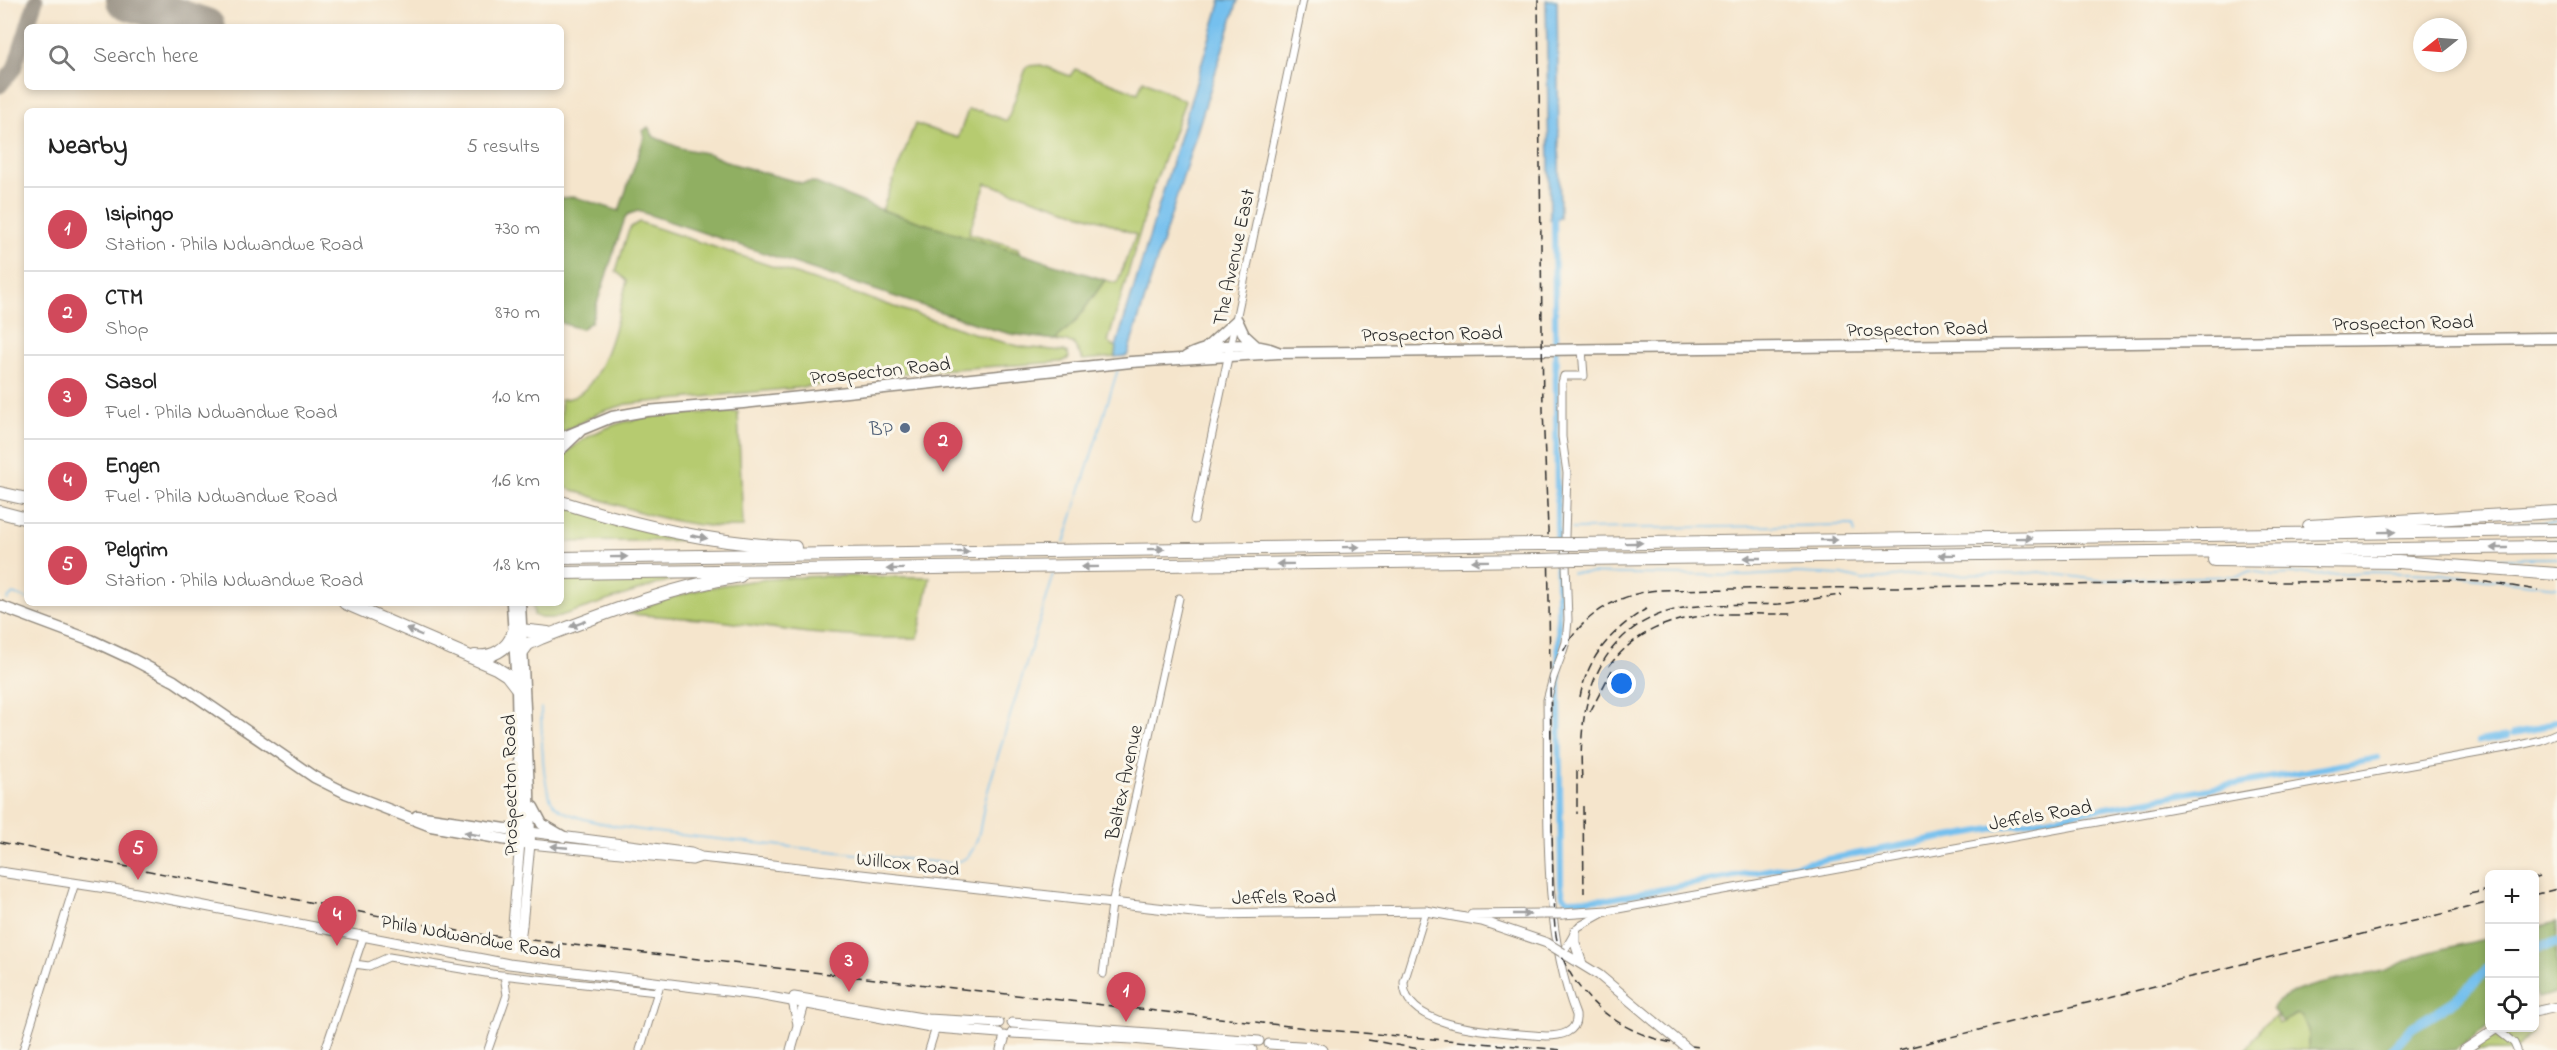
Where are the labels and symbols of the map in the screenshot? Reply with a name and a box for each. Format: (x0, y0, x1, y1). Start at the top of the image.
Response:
north arrow (2413, 18, 2467, 72)
street label: The Avenue East (1207, 186, 1264, 329)
street label: Prospecton Road (2332, 309, 2474, 340)
street label: Prospecton Road (1846, 315, 1988, 346)
street label: Prospecton Road (1361, 320, 1503, 351)
street label: Prospecton Road (808, 351, 952, 394)
place label: BP (868, 416, 894, 445)
marker: BP (898, 421, 912, 435)
pin: 2 (924, 422, 962, 472)
one-way arrow (2377, 528, 2396, 537)
one-way arrow (690, 533, 709, 542)
one-way arrow (2014, 533, 2033, 543)
one-way arrow (1819, 535, 1838, 545)
one-way arrow (1624, 538, 1643, 547)
one-way arrow (1342, 542, 1361, 551)
one-way arrow (2489, 543, 2508, 553)
one-way arrow (1147, 544, 1166, 553)
one-way arrow (952, 547, 971, 557)
one-way arrow (1937, 551, 1956, 560)
one-way arrow (610, 552, 629, 562)
one-way arrow (1742, 553, 1761, 562)
one-way arrow (1471, 556, 1490, 565)
one-way arrow (1276, 559, 1295, 569)
one-way arrow (1081, 562, 1100, 571)
one-way arrow (886, 565, 905, 574)
one-way arrow (569, 620, 587, 629)
one-way arrow (405, 627, 423, 636)
your location (1607, 669, 1636, 698)
street label: Prospecton Road (496, 714, 527, 856)
street label: Baltex Avenue (1099, 722, 1152, 844)
street label: Jeffels Road (1987, 793, 2094, 840)
one-way arrow (462, 829, 481, 838)
pin: 5 (118, 830, 158, 880)
one-way arrow (550, 842, 569, 852)
street label: Willcox Road (855, 846, 961, 885)
street label: Jeffels Road (1232, 883, 1336, 914)
pin: 4 (318, 896, 356, 946)
street label: Phila Ndwandwe Road (378, 908, 563, 969)
one-way arrow (1512, 909, 1531, 919)
pin: 3 (830, 942, 868, 992)
pin: 1 (1106, 972, 1146, 1022)

